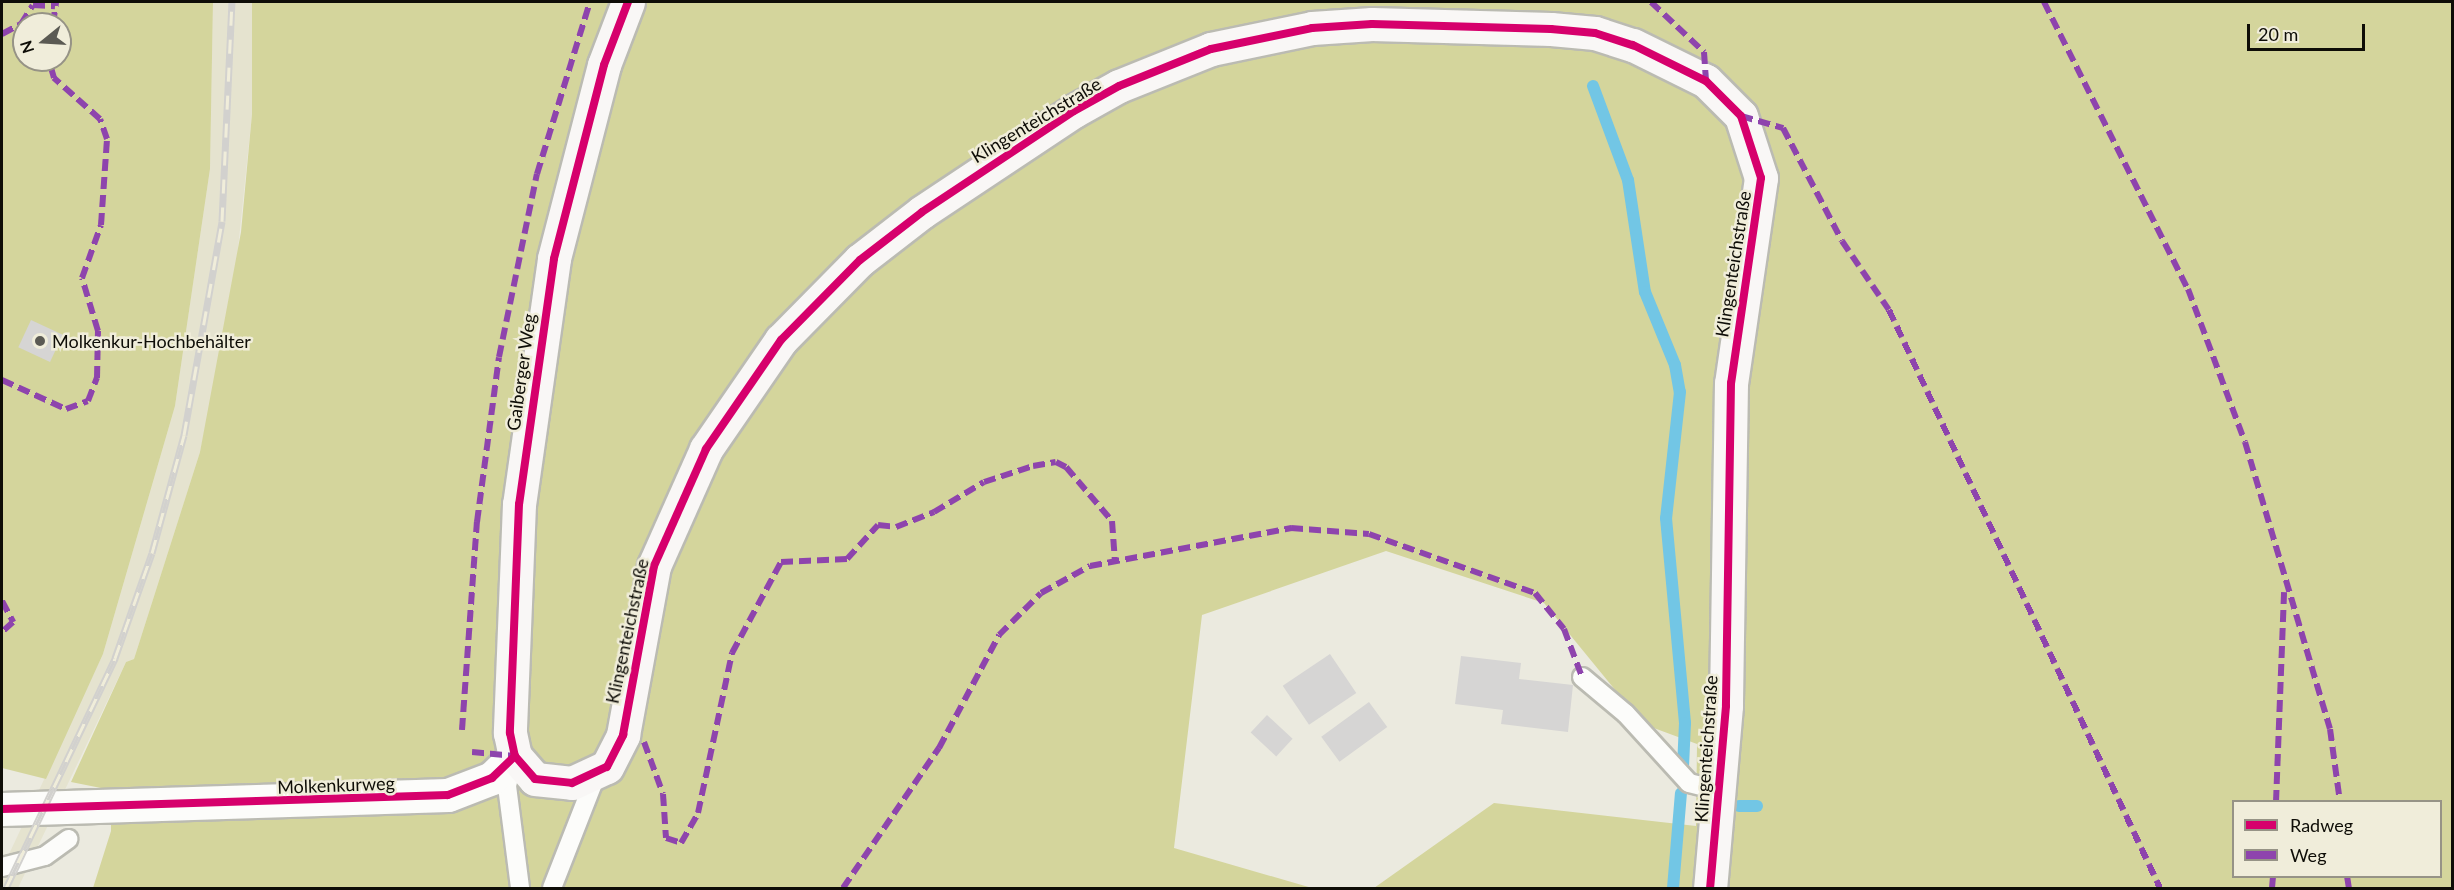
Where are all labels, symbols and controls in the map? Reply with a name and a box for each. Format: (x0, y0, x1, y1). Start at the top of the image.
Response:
north arrow (12, 12, 72, 72)
scale bar (2250, 12, 2368, 50)
text: 20 m (2258, 23, 2298, 45)
text: N (15, 38, 37, 56)
street label: Klingenteichstraße (967, 73, 1105, 167)
street label: Klingenteichstraße (1711, 189, 1755, 339)
street label: Gaiberger Weg (502, 312, 540, 432)
place label: Molkenkur-Hochbehälter (52, 330, 251, 352)
marker: Molkenkur-Hochbehälter (33, 334, 47, 348)
street label: Klingenteichstraße (601, 557, 653, 705)
street label: Klingenteichstraße (1690, 675, 1722, 823)
street label: Molkenkurweg (277, 772, 395, 798)
legend (2232, 800, 2442, 878)
text: Radweg (2290, 814, 2353, 836)
text: Weg (2290, 844, 2327, 866)

